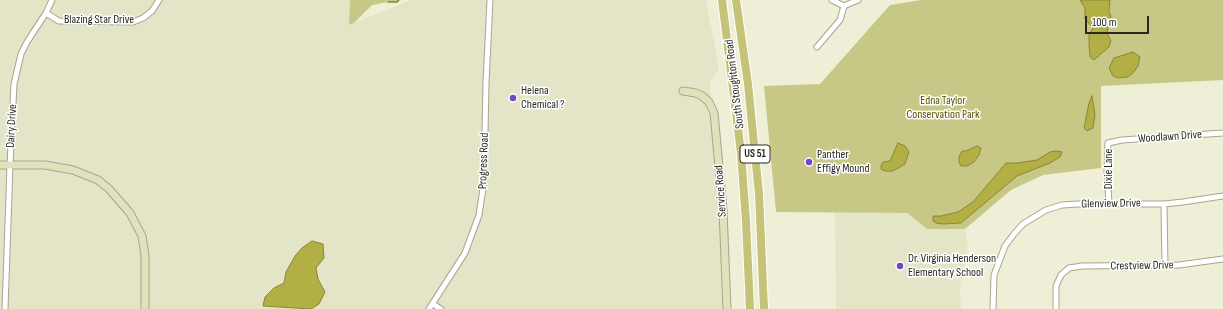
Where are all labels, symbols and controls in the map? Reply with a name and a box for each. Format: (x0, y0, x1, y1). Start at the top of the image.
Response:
scale bar (1087, 8, 1151, 34)
street label: Blazing Star Drive (64, 13, 134, 27)
text: 100 m (1092, 15, 1117, 30)
street label: South Stoughton Road (722, 38, 748, 130)
place label: Helena Chemical ? (521, 84, 564, 112)
marker: Helena Chemical ? (508, 93, 518, 103)
park label: Edna Taylor Conservation Park (906, 94, 980, 122)
street label: Dairy Drive (4, 104, 20, 148)
street label: Woodlawn Drive (1138, 128, 1202, 146)
street label: Progress Road (476, 133, 492, 189)
road number: US 51 (740, 145, 770, 163)
place label: Panther Effigy Mound (817, 148, 869, 176)
street label: Dixie Lane (1102, 149, 1116, 189)
marker: Panther Effigy Mound (804, 157, 814, 167)
street label: Service Road (712, 165, 730, 217)
street label: Glenview Drive (1081, 196, 1141, 212)
place label: Dr. Virginia Henderson Elementary School (908, 252, 996, 280)
street label: Crestview Drive (1110, 258, 1174, 274)
marker: Dr. Virginia Henderson Elementary School (895, 261, 905, 271)

